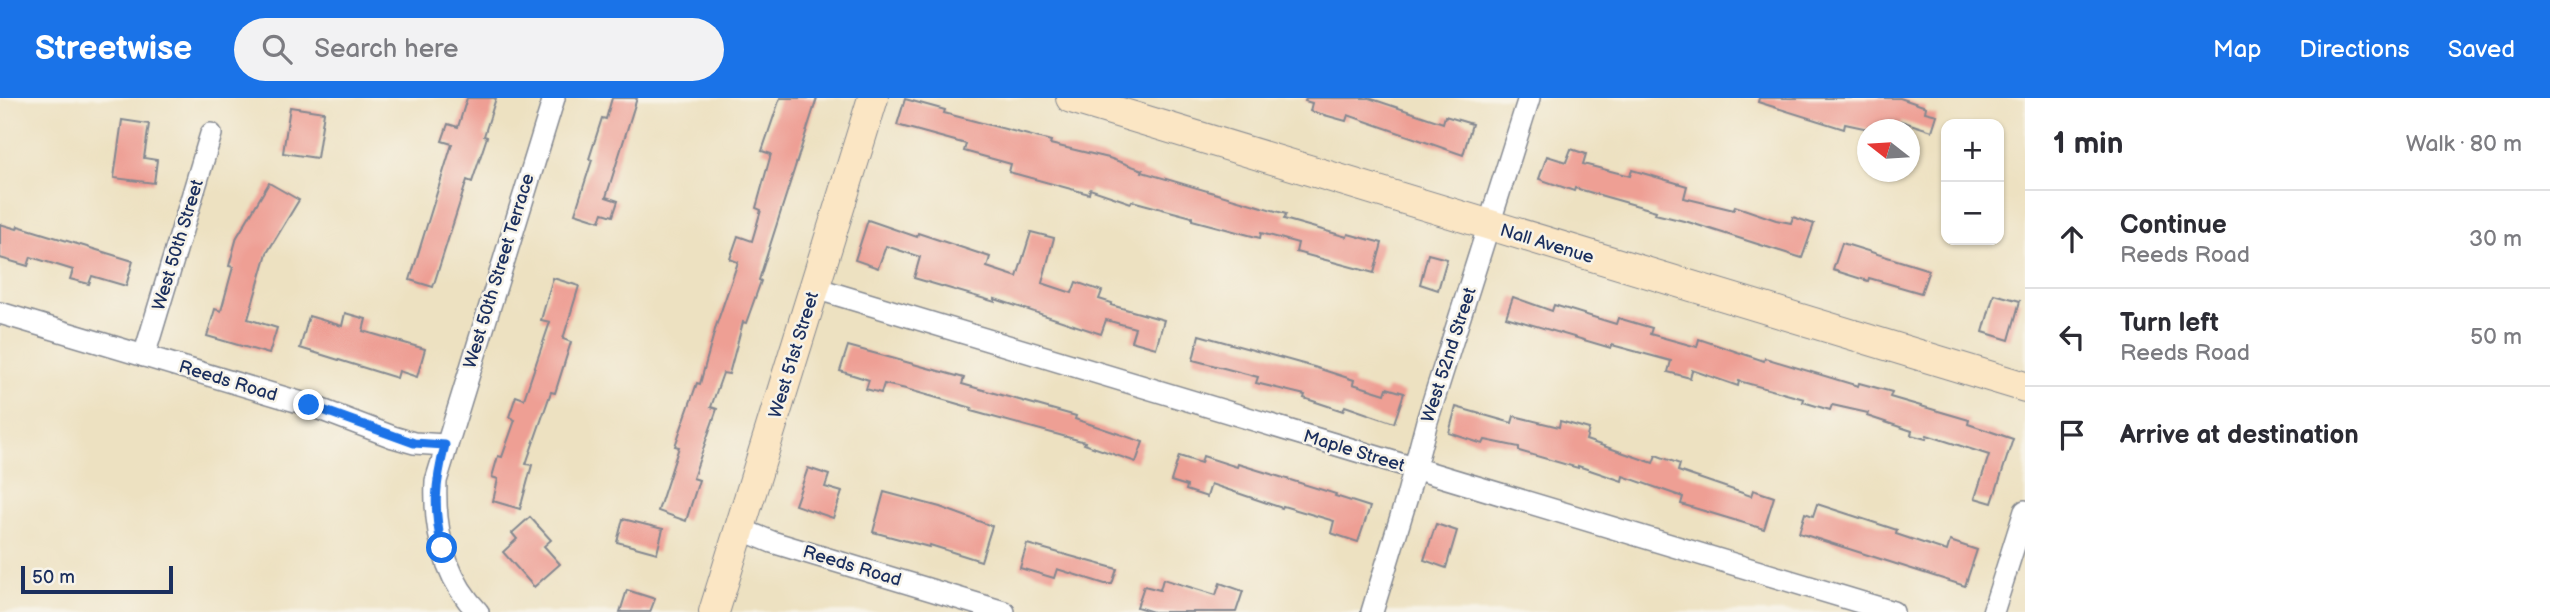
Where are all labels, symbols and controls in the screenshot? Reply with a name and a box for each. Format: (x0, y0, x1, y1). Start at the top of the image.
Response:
search box (234, 18, 724, 81)
text: Streetwise (35, 29, 192, 69)
icon: search (258, 30, 296, 68)
text: Search here (314, 34, 458, 65)
text: Map (2213, 35, 2261, 64)
text: Directions (2299, 35, 2410, 64)
text: Saved (2448, 35, 2515, 64)
north arrow (1857, 119, 1920, 182)
map controls (1941, 119, 2004, 245)
button: + (1941, 119, 2004, 182)
text: 1 min (2053, 126, 2123, 162)
text: Walk · 80 m (2406, 130, 2522, 158)
street label: West 50th Street Terrace (459, 171, 539, 371)
street label: West 50th Street (148, 177, 208, 313)
button: − (1941, 182, 2004, 245)
text: Continue (2120, 210, 2227, 241)
street label: Nall Avenue (1498, 220, 1597, 268)
icon: ahead (2053, 220, 2091, 258)
text: 30 m (2469, 225, 2522, 253)
text: Reeds Road (2120, 241, 2250, 269)
street label: West 52nd Street (1417, 284, 1481, 425)
street label: West 51st Street (765, 289, 823, 421)
text: Turn left (2120, 308, 2219, 339)
icon: left (2053, 318, 2091, 356)
text: 50 m (2470, 323, 2522, 351)
text: Reeds Road (2120, 339, 2250, 367)
street label: Reeds Road (176, 356, 280, 406)
route end (293, 389, 324, 420)
icon: arrive (2053, 416, 2091, 454)
text: Arrive at destination (2120, 420, 2359, 451)
street label: Maple Street (1301, 426, 1408, 476)
route start (426, 532, 457, 563)
street label: Reeds Road (800, 541, 904, 591)
scale bar (21, 563, 173, 595)
text: 50 m (32, 566, 75, 589)

